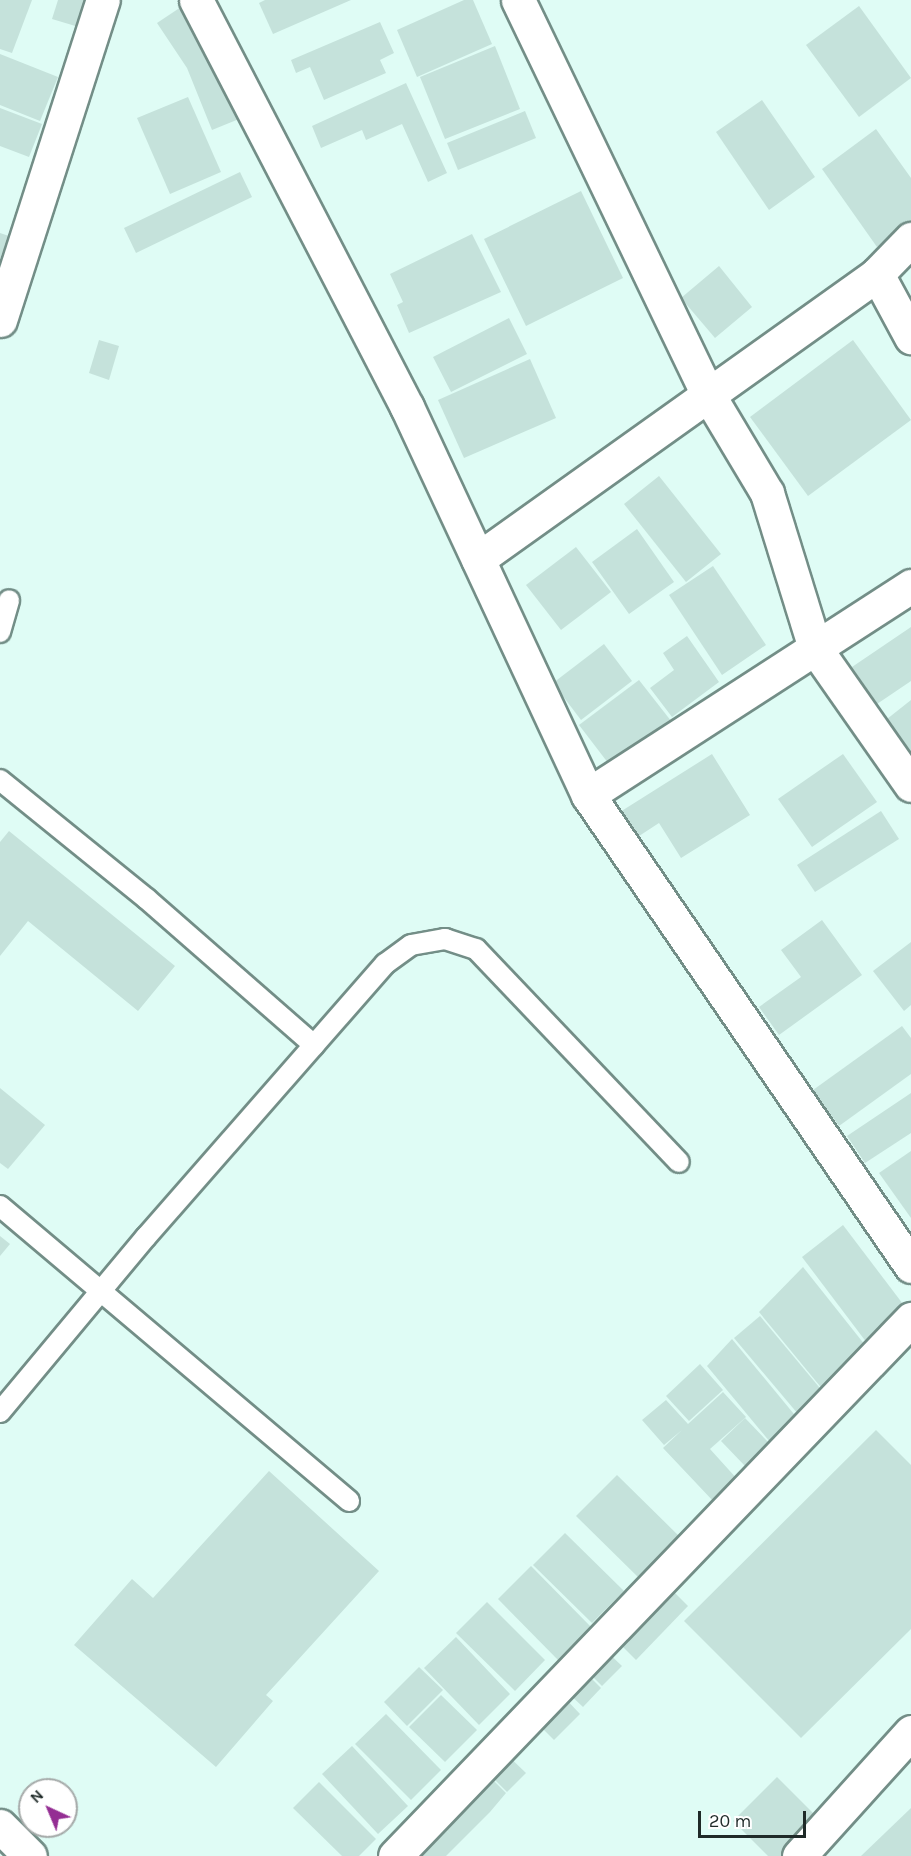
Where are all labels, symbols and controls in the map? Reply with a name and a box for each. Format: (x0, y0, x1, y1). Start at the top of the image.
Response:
north arrow (18, 1778, 78, 1838)
text: N (26, 1785, 47, 1807)
scale bar (701, 1799, 809, 1837)
text: 20 m (709, 1810, 751, 1832)

